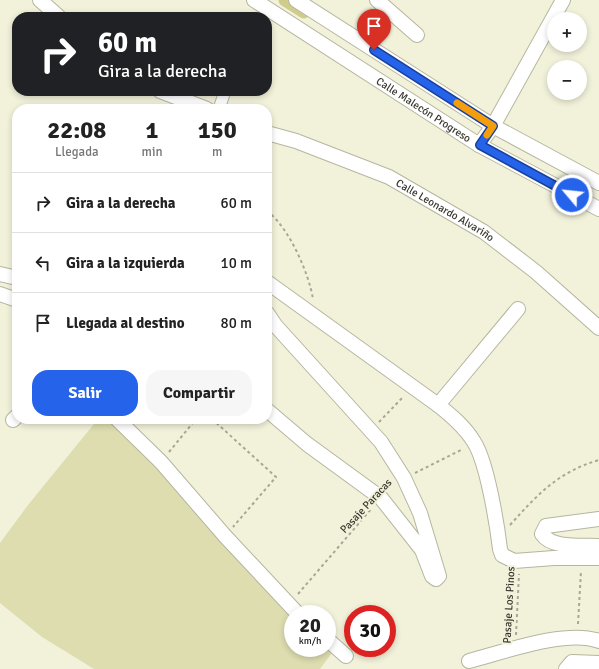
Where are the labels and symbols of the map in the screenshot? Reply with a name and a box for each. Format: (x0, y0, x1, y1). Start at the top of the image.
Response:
pin (357, 9, 391, 50)
street label: Calle Malecón Progreso (374, 74, 474, 145)
position arrow (551, 174, 593, 216)
street label: Calle Leonardo Alvariño (394, 176, 497, 244)
street label: Pasaje Paracas (338, 476, 395, 536)
street label: Pasaje Los Pinos (500, 566, 518, 644)
speed limit sign: 30 (344, 605, 396, 657)

